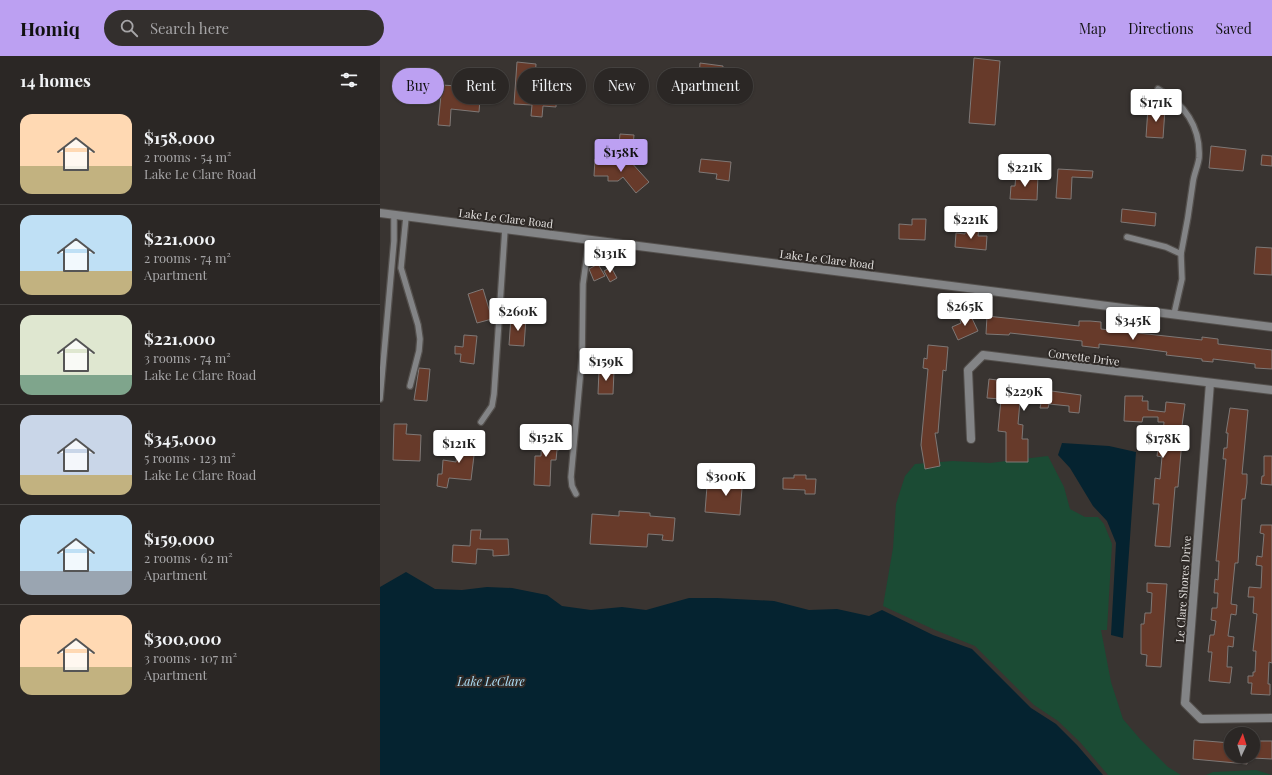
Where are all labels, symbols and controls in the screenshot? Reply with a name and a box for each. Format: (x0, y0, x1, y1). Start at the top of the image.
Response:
search box (104, 10, 384, 46)
text: Homiq (20, 15, 80, 41)
icon: search (118, 17, 140, 39)
text: Search here (150, 18, 229, 38)
text: Map (1079, 19, 1106, 38)
text: Directions (1128, 19, 1194, 38)
text: Saved (1216, 19, 1252, 38)
chip: Buy (392, 68, 444, 104)
chip: Rent (452, 68, 509, 104)
chip: Filters (517, 68, 586, 104)
chip: New (594, 68, 649, 104)
chip: Apartment (657, 68, 753, 104)
text: 14 homes (20, 69, 91, 91)
icon: filters (338, 69, 360, 91)
pin: $171K (1128, 89, 1184, 123)
text: $171K (1140, 93, 1172, 110)
text: $158,000 (144, 126, 215, 148)
icon: home (52, 130, 100, 178)
pin: $158K (593, 139, 649, 173)
text: $158K (604, 143, 638, 160)
text: 2 rooms · 54 m² (144, 148, 232, 165)
pin: $221K (997, 154, 1053, 188)
text: $221K (1007, 158, 1043, 175)
text: Lake Le Clare Road (144, 165, 256, 182)
street label: Lake Le Clare Road (458, 205, 555, 231)
pin: $221K (943, 206, 999, 240)
text: $221K (953, 210, 989, 227)
text: $221,000 (144, 227, 216, 249)
icon: home (52, 231, 100, 279)
pin: $131K (582, 240, 638, 274)
text: $131K (594, 244, 626, 261)
street label: Lake Le Clare Road (779, 246, 876, 272)
text: 2 rooms · 74 m² (144, 249, 231, 266)
text: Apartment (144, 266, 207, 283)
pin: $265K (937, 293, 993, 327)
text: $265K (947, 297, 983, 314)
pin: $260K (490, 298, 546, 332)
text: $260K (498, 302, 538, 319)
pin: $345K (1105, 307, 1161, 341)
text: $345K (1115, 311, 1151, 328)
text: $221,000 (144, 327, 216, 349)
icon: home (52, 331, 100, 379)
street label: Corvette Drive (1047, 345, 1121, 369)
pin: $159K (578, 348, 634, 382)
text: 3 rooms · 74 m² (144, 349, 231, 366)
text: $159K (589, 352, 623, 369)
text: Lake Le Clare Road (144, 366, 256, 383)
pin: $229K (996, 378, 1052, 412)
text: $229K (1005, 382, 1043, 399)
pin: $152K (518, 424, 574, 458)
pin: $178K (1135, 425, 1191, 459)
text: $345,000 (144, 427, 216, 449)
text: $152K (529, 428, 563, 445)
text: $178K (1146, 429, 1180, 446)
pin: $121K (431, 430, 487, 464)
icon: home (52, 431, 100, 479)
text: $121K (442, 434, 476, 451)
text: 5 rooms · 123 m² (144, 449, 236, 466)
pin: $300K (698, 463, 754, 497)
text: Lake Le Clare Road (144, 466, 256, 483)
text: $300K (706, 467, 746, 484)
text: $159,000 (144, 527, 215, 549)
icon: home (52, 531, 100, 579)
street label: Le Clare Shores Drive (1172, 535, 1194, 643)
text: 2 rooms · 62 m² (144, 549, 233, 566)
text: Apartment (144, 566, 207, 583)
text: $300,000 (144, 627, 221, 649)
icon: home (52, 631, 100, 679)
text: 3 rooms · 107 m² (144, 649, 237, 666)
text: Apartment (144, 666, 207, 683)
water label: Lake LeClare (456, 673, 525, 689)
north arrow (1224, 727, 1260, 763)
map controls (1224, 727, 1260, 763)

